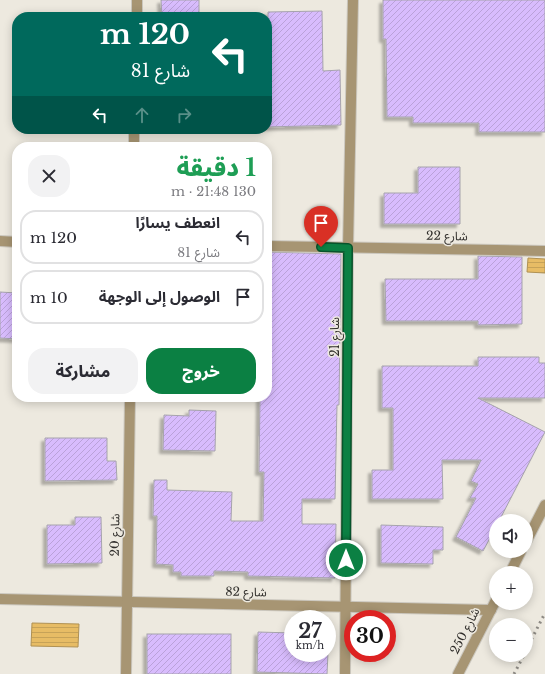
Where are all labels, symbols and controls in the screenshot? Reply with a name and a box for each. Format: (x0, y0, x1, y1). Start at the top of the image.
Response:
text: 120 m (100, 17, 190, 52)
icon: left (204, 28, 256, 80)
text: شارع 81 (131, 60, 190, 82)
icon: left (89, 104, 111, 126)
icon: ahead (131, 104, 153, 126)
icon: right (173, 104, 195, 126)
text: 1 دقيقة (176, 153, 256, 182)
button: close (28, 155, 70, 197)
text: 130 m · 21:48 (171, 183, 256, 200)
pin (304, 206, 338, 247)
icon: arrive (310, 212, 332, 234)
text: انعطف يسارًا (135, 213, 220, 232)
icon: left (232, 226, 254, 248)
text: 120 m (30, 228, 77, 247)
street label: شارع 22 (426, 228, 468, 245)
text: شارع 81 (177, 244, 220, 261)
icon: arrive (232, 286, 254, 308)
text: الوصول إلى الوجهة (99, 287, 220, 306)
text: 10 m (30, 288, 68, 307)
street label: شارع 21 (327, 317, 344, 357)
button: مشاركة (28, 348, 138, 394)
button: خروج (146, 348, 256, 394)
street label: شارع 20 (107, 513, 124, 557)
map controls (489, 514, 533, 662)
button: sound (489, 514, 533, 558)
position arrow (325, 539, 367, 581)
button: + (489, 566, 533, 610)
street label: شارع 82 (225, 584, 267, 601)
street label: شارع 250 (447, 605, 484, 657)
speed limit sign: 30 (344, 610, 396, 662)
button: − (489, 618, 533, 662)
text: 27 (298, 619, 322, 643)
text: km/h (296, 639, 324, 652)

